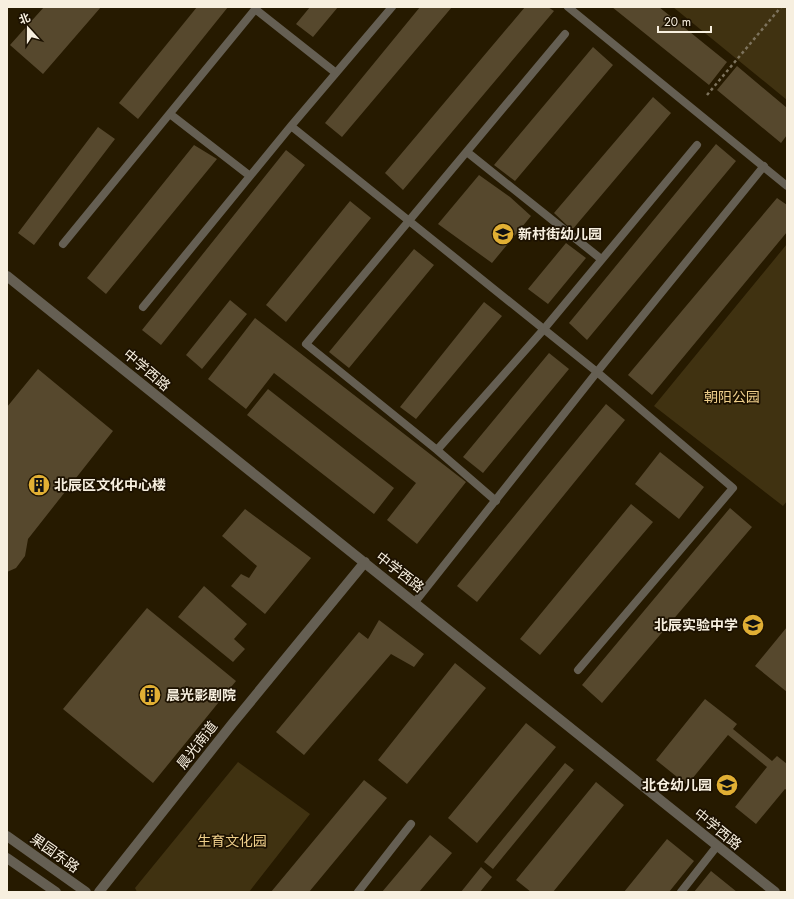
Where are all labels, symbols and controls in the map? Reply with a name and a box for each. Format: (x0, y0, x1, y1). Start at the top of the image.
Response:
north arrow (8, 8, 48, 48)
scale bar (658, 8, 711, 34)
text: 北 (16, 9, 32, 28)
text: 20 m (664, 13, 691, 31)
school or university icon: 新村街幼儿园 (490, 221, 516, 247)
place label: 新村街幼儿园 (518, 224, 602, 244)
street label: 中学西路 (119, 344, 175, 396)
park label: 朝阳公园 (704, 387, 760, 407)
building icon: 北辰区文化中心楼 (26, 472, 52, 498)
place label: 北辰区文化中心楼 (54, 475, 166, 495)
street label: 中学西路 (372, 547, 428, 597)
school or university icon: 北辰实验中学 (740, 612, 766, 638)
place label: 北辰实验中学 (654, 615, 738, 635)
building icon: 晨光影剧院 (137, 682, 163, 708)
place label: 晨光影剧院 (166, 685, 236, 705)
street label: 晨光南道 (172, 717, 222, 773)
school or university icon: 北仓幼儿园 (714, 772, 740, 798)
place label: 北仓幼儿园 (642, 775, 712, 795)
street label: 中学西路 (690, 804, 746, 854)
street label: 果园东路 (26, 829, 84, 877)
park label: 生育文化园 (197, 831, 267, 851)

